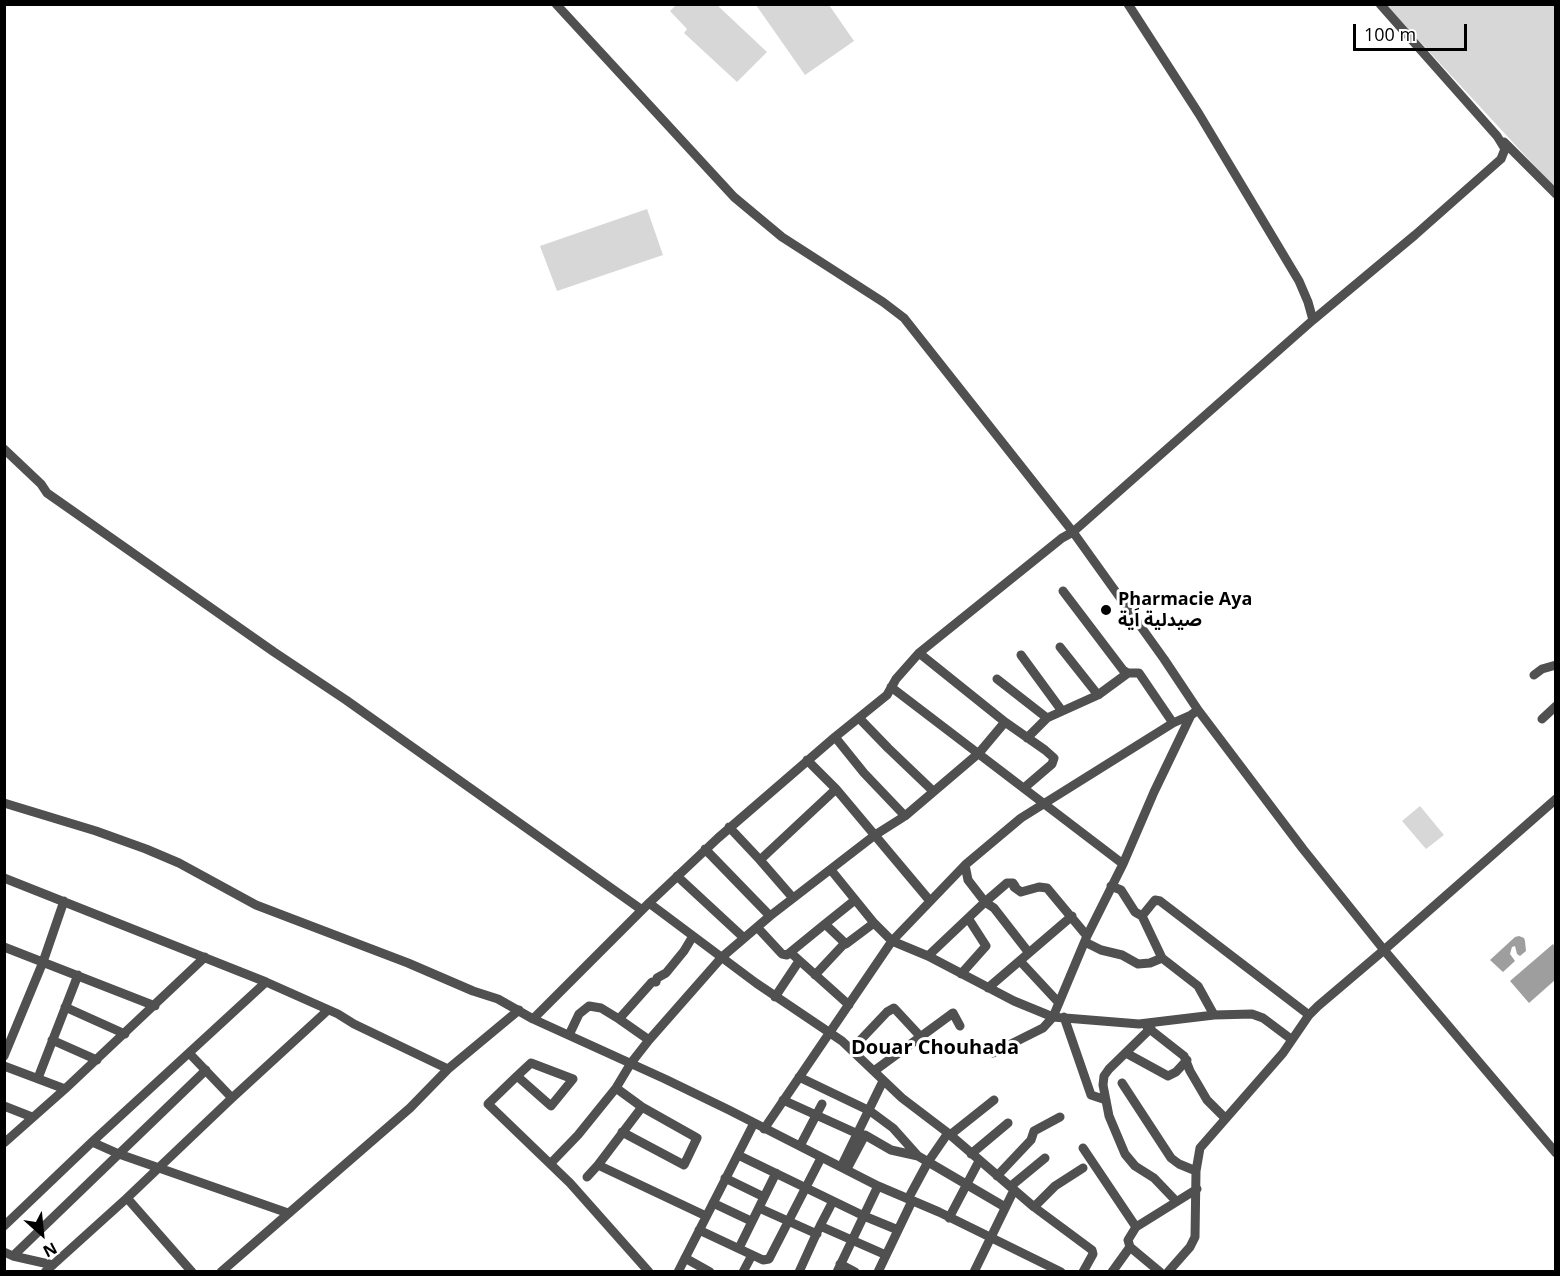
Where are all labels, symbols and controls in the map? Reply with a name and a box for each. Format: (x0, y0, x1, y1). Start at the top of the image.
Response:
scale bar (1356, 12, 1470, 50)
text: 100 m (1364, 22, 1416, 46)
place label: Pharmacie Aya صيدلية اَية (1118, 589, 1252, 632)
marker: Pharmacie Aya صيدلية اَية (1099, 603, 1113, 617)
district label: Douar Chouhada (851, 1036, 1019, 1060)
north arrow (12, 1204, 72, 1264)
text: N (39, 1237, 61, 1263)

